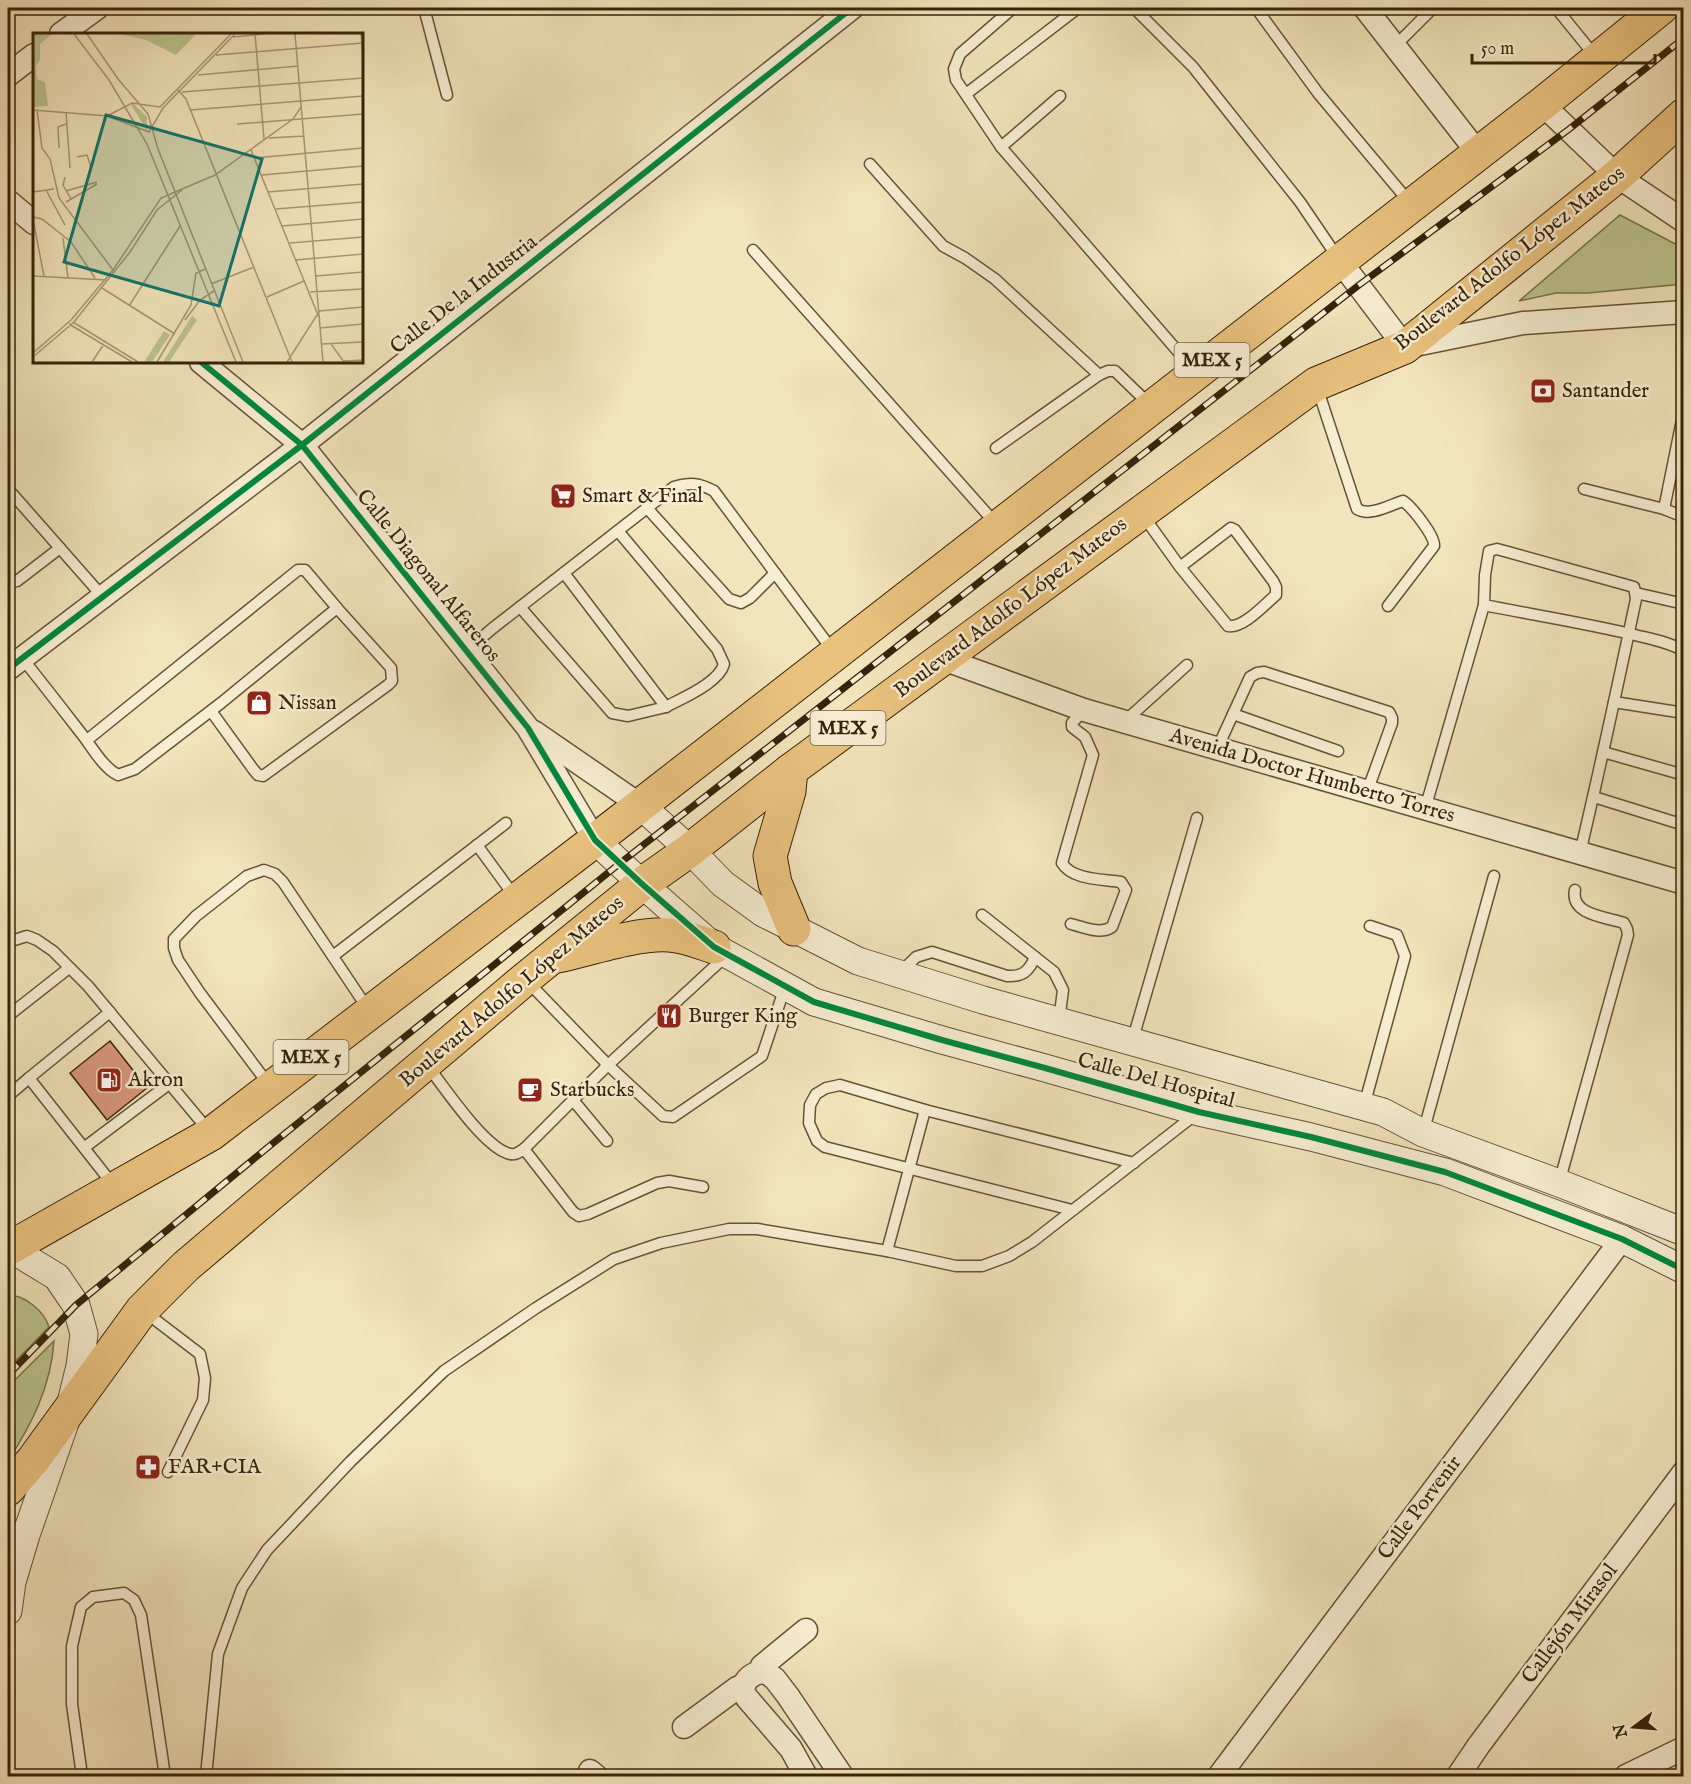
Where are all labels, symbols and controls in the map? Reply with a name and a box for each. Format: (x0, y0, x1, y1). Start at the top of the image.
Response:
scale bar (1472, 27, 1655, 65)
inset map (33, 33, 363, 363)
text: 50 m (1481, 38, 1514, 61)
street label: Boulevard Adolfo López Mateos (1389, 161, 1631, 357)
street label: Calle De la Industria (385, 229, 544, 361)
road number: MEX 5 (1174, 343, 1250, 377)
bank icon: Santander (1528, 376, 1558, 406)
place label: Santander (1562, 378, 1649, 405)
supermarket icon: Smart & Final (548, 481, 578, 511)
place label: Smart & Final (582, 483, 703, 510)
street label: Calle Diagonal Alfareros (350, 484, 506, 668)
street label: Boulevard Adolfo López Mateos (889, 511, 1133, 705)
shop icon: Nissan (244, 688, 274, 718)
place label: Nissan (278, 690, 337, 717)
road number: MEX 5 (810, 711, 886, 745)
street label: Avenida Doctor Humberto Torres (1165, 722, 1458, 830)
street label: Boulevard Adolfo López Mateos (394, 890, 630, 1094)
restaurant icon: Burger King (654, 1001, 684, 1031)
place label: Burger King (688, 1003, 798, 1030)
road number: MEX 5 (274, 1040, 348, 1074)
street label: Calle Del Hospital (1074, 1047, 1238, 1115)
fuel station icon: Akron (94, 1065, 124, 1095)
place label: Akron (127, 1067, 184, 1094)
cafe icon: Starbucks (515, 1075, 545, 1105)
place label: Starbucks (550, 1077, 634, 1104)
street label: Calle Porvenir (1372, 1450, 1468, 1566)
pharmacy icon: FAR+CIA (133, 1452, 163, 1482)
place label: FAR+CIA (168, 1454, 262, 1481)
street label: Callejón Mirasol (1516, 1558, 1624, 1689)
north arrow (1604, 1697, 1664, 1757)
text: N (1610, 1721, 1633, 1741)

